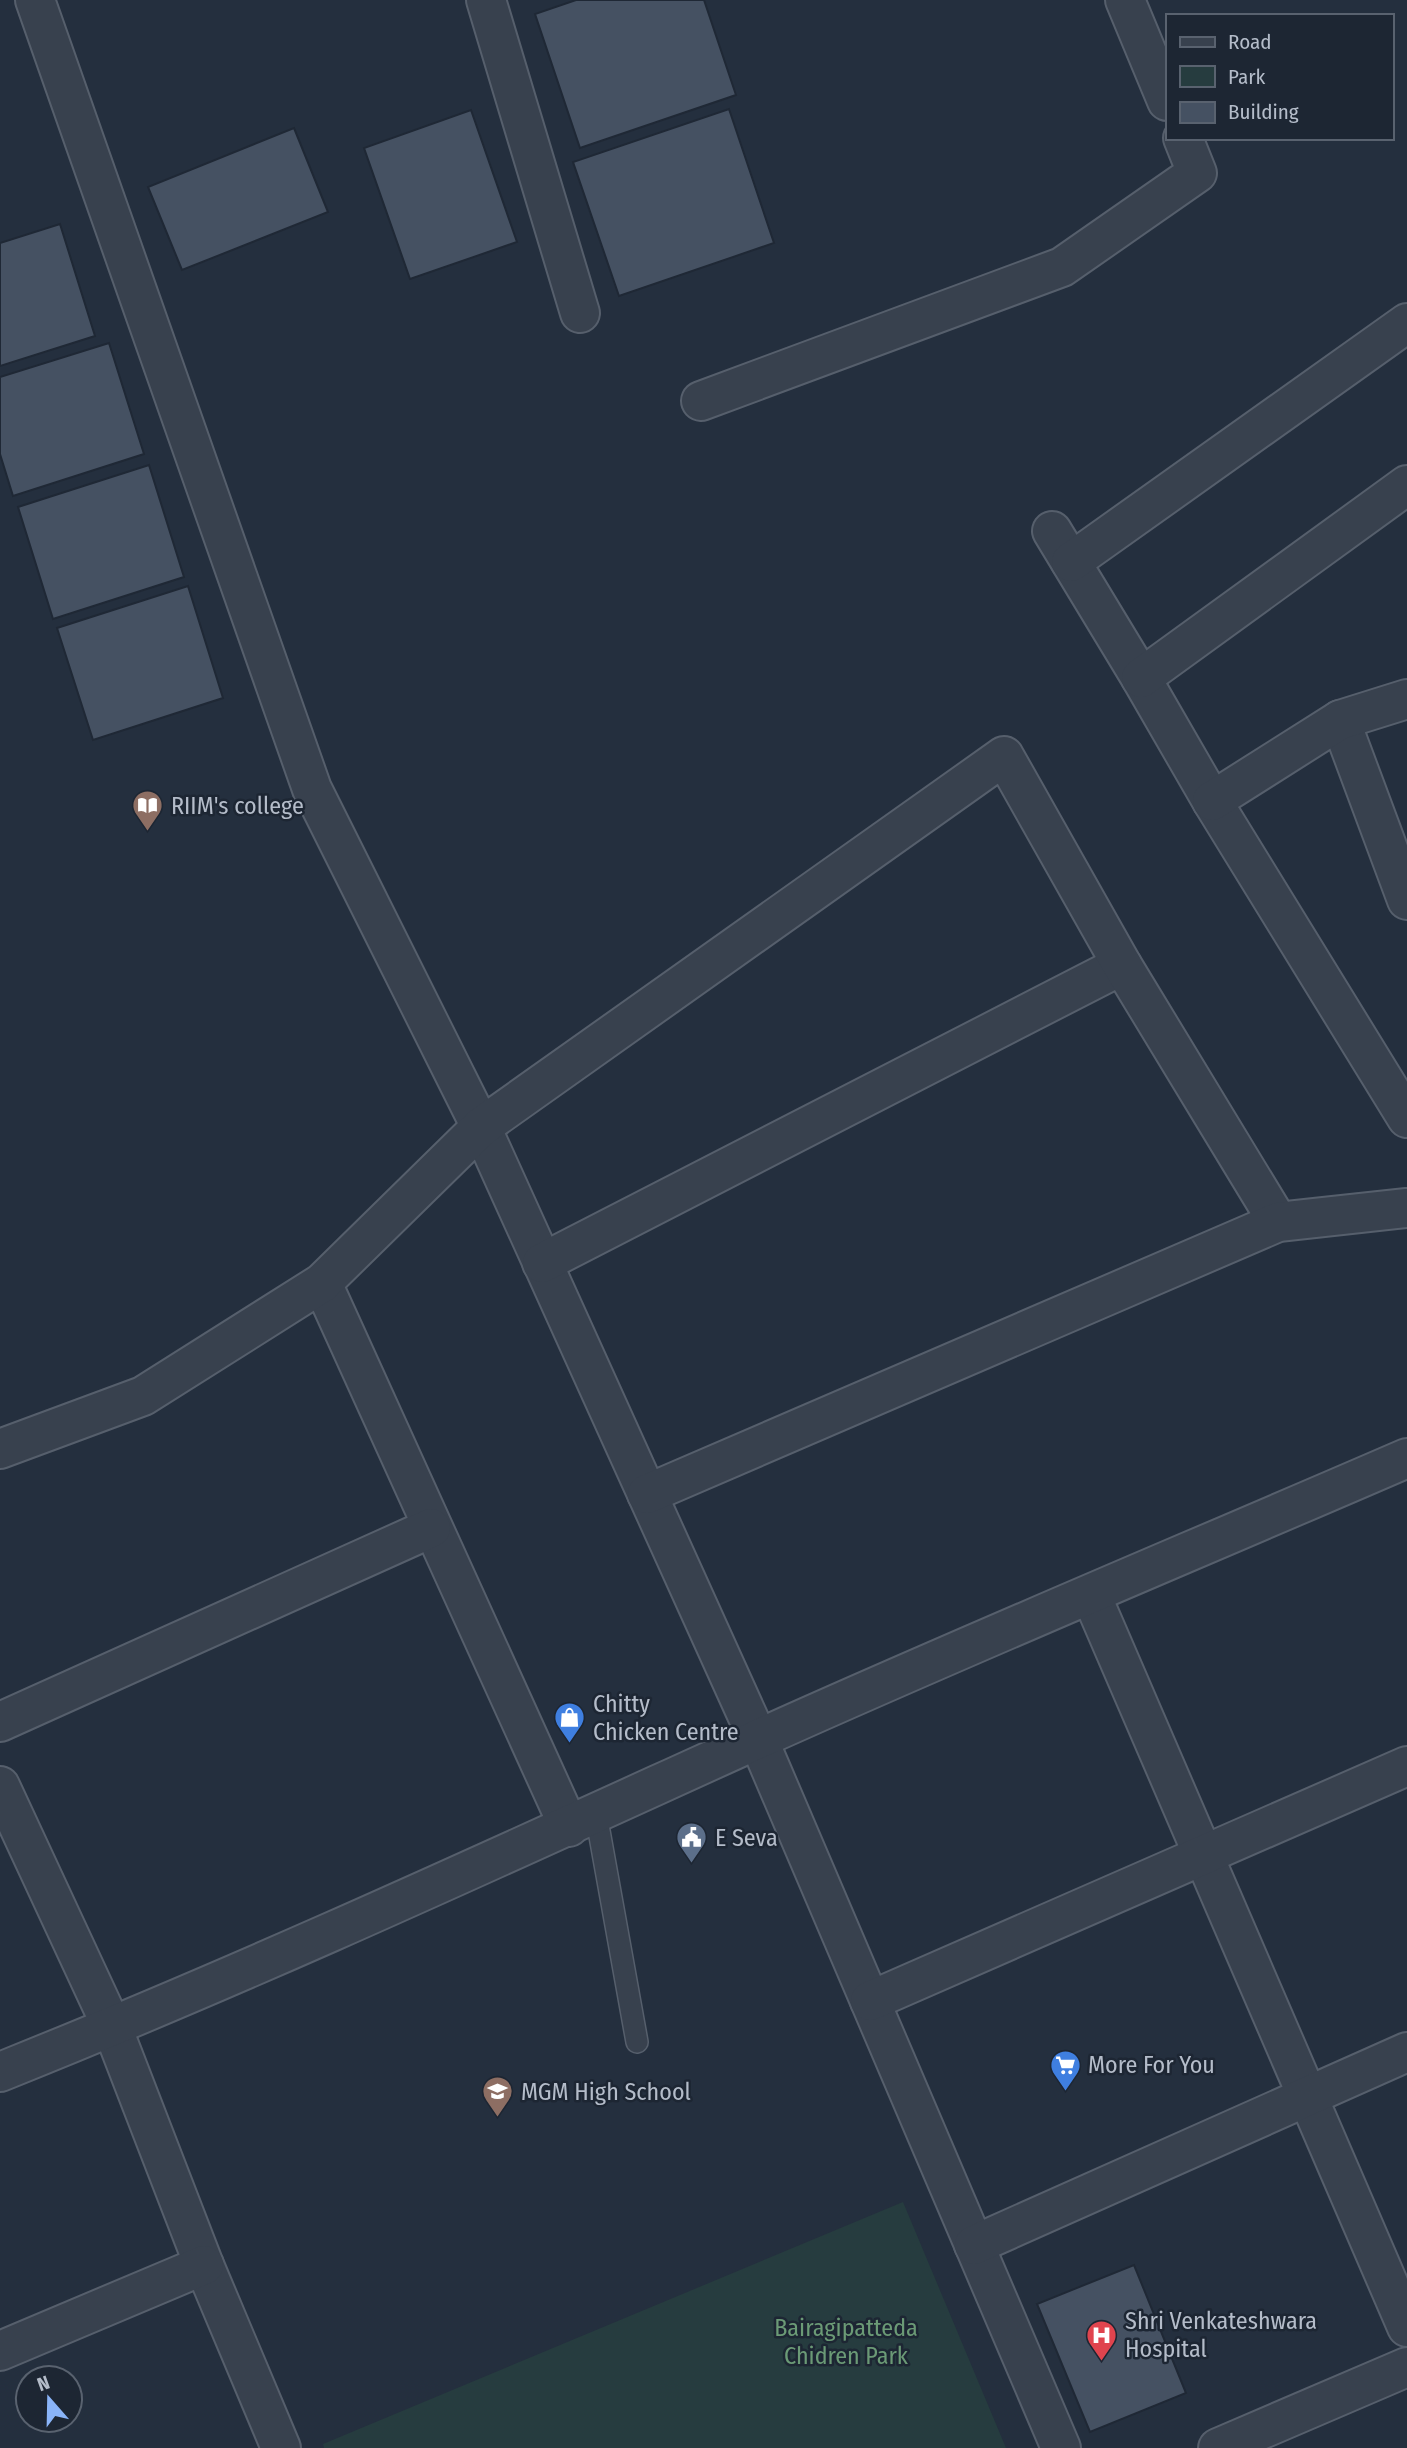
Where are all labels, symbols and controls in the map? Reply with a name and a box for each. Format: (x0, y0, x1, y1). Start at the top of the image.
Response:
legend (1166, 14, 1393, 140)
text: Road (1228, 29, 1272, 55)
text: Park (1228, 64, 1266, 90)
text: Building (1228, 99, 1299, 125)
library icon: RIIM's college (131, 789, 165, 833)
place label: RIIM's college (171, 792, 304, 820)
place label: Chitty Chicken Centre (593, 1690, 739, 1746)
shop icon: Chitty Chicken Centre (553, 1701, 587, 1745)
public building icon: E Seva (675, 1821, 709, 1865)
place label: E Seva (715, 1824, 778, 1852)
supermarket icon: More For You (1048, 2048, 1082, 2092)
place label: More For You (1088, 2051, 1215, 2079)
school or university icon: MGM High School (481, 2075, 515, 2119)
place label: MGM High School (521, 2078, 691, 2106)
place label: Shri Venkateshwara Hospital (1125, 2307, 1317, 2363)
park label: Bairagipatteda Chidren Park (774, 2314, 918, 2370)
hospital icon: Shri Venkateshwara Hospital (1085, 2318, 1119, 2362)
north arrow (14, 2364, 84, 2434)
text: N (34, 2371, 53, 2396)

